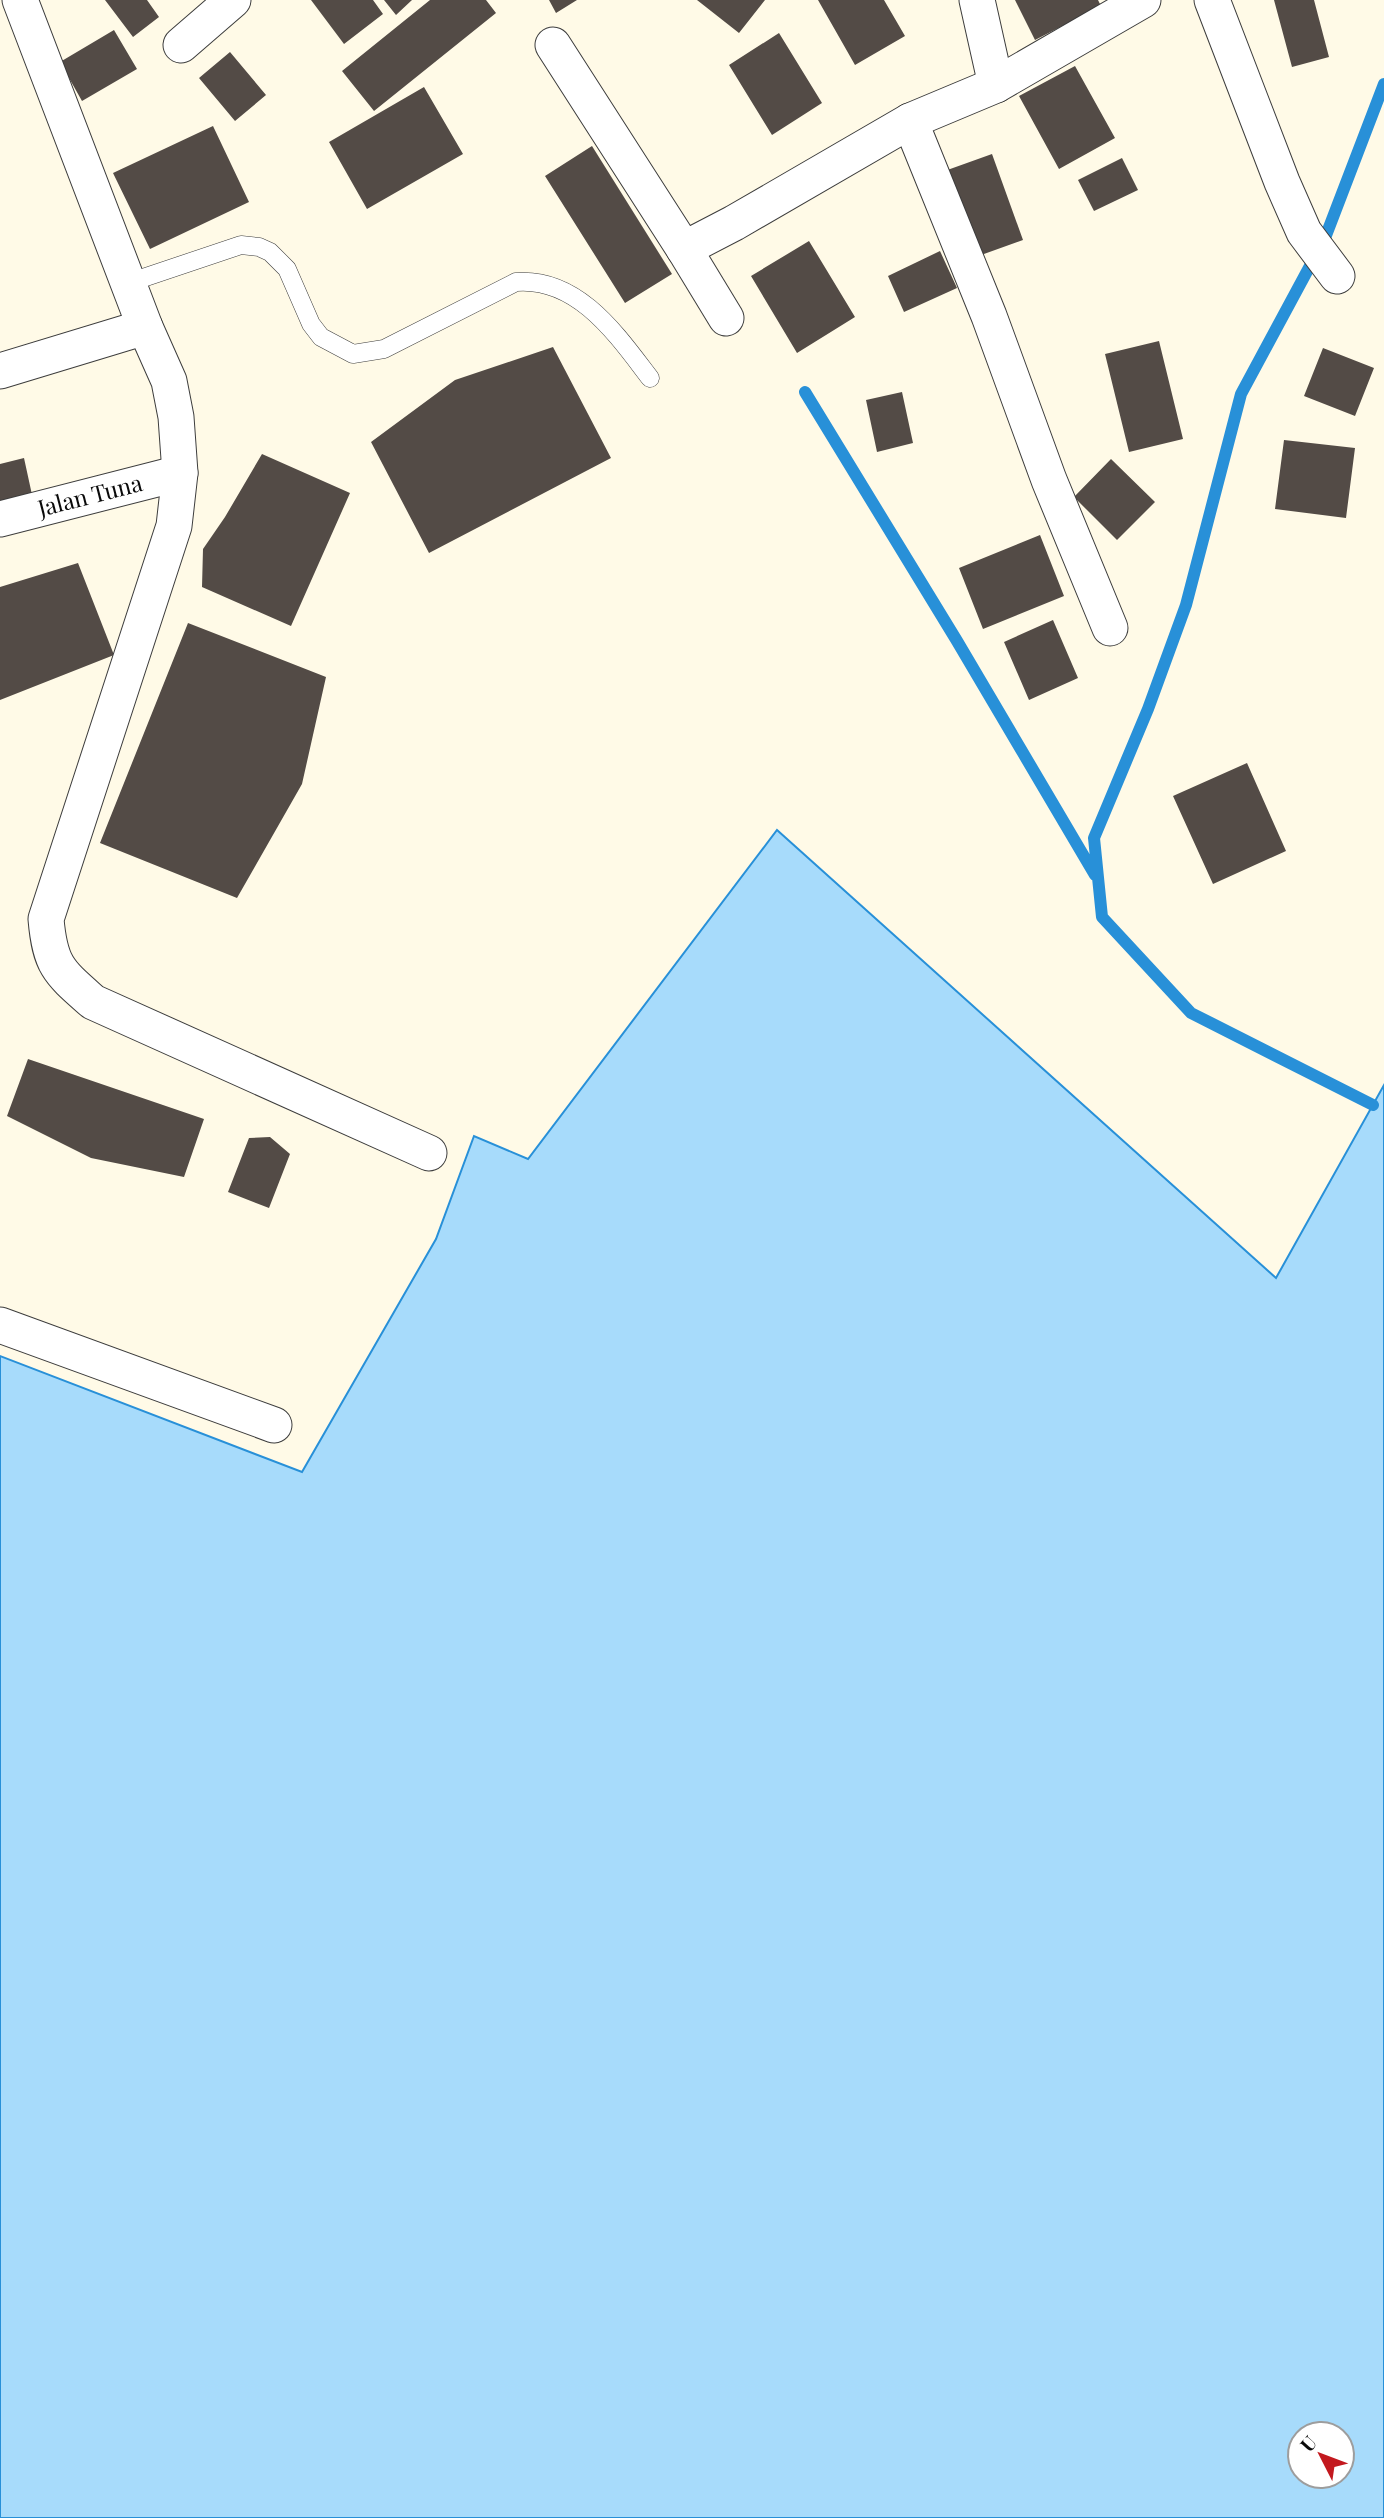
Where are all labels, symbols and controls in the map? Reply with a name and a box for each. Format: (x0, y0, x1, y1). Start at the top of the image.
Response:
street label: Jalan Tuna (33, 466, 146, 523)
north arrow (1286, 2420, 1356, 2490)
text: U (1294, 2429, 1322, 2457)

